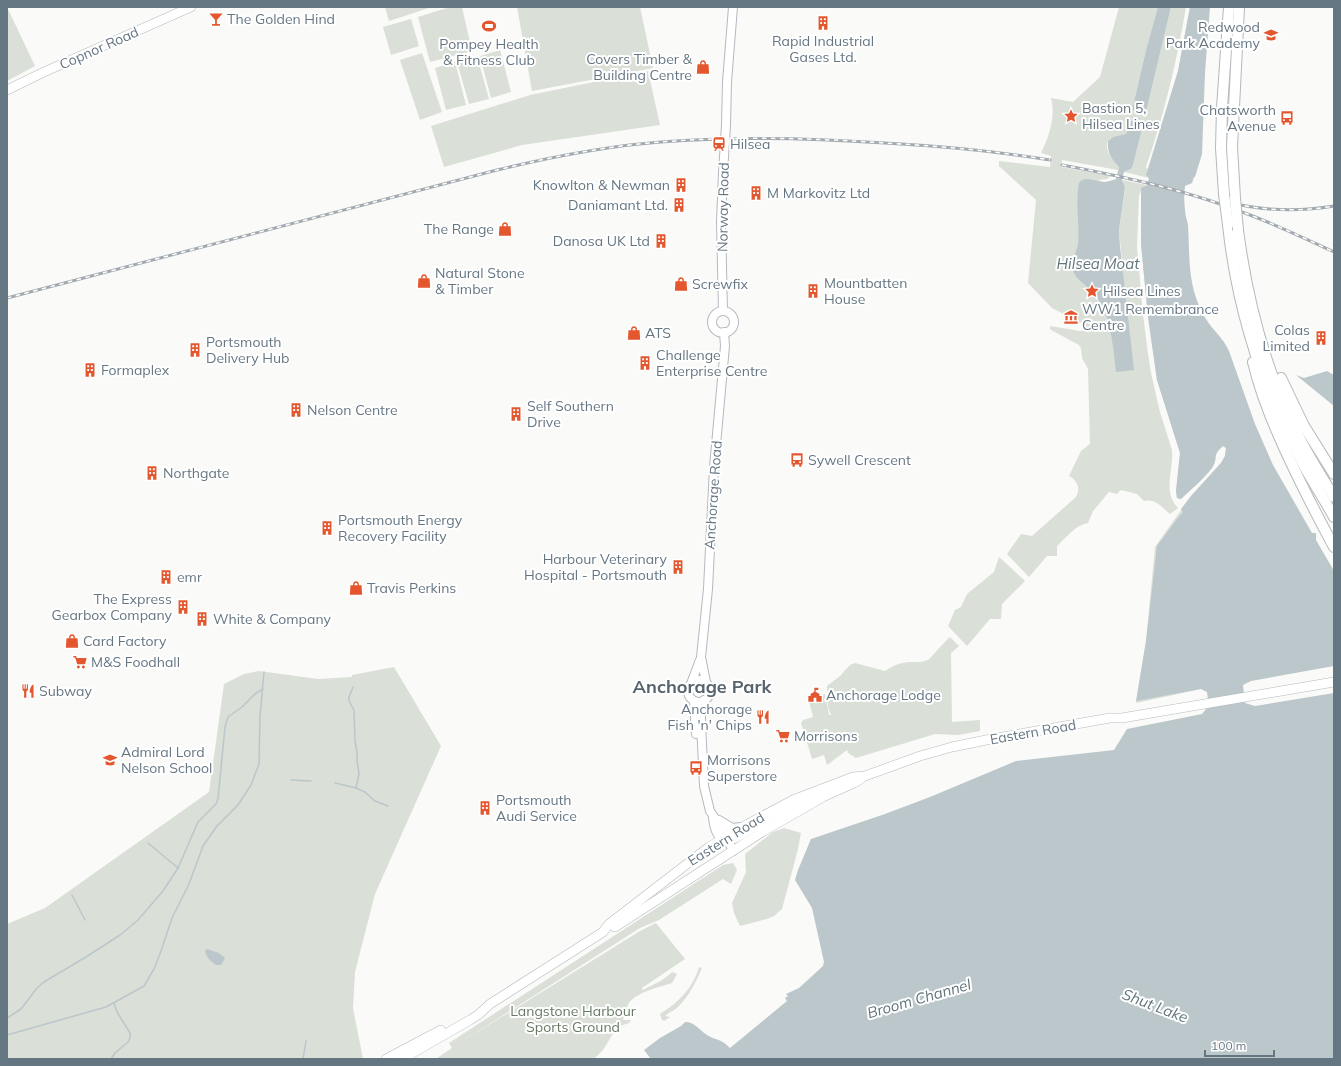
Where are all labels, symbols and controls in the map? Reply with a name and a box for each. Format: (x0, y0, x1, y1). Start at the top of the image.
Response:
place label: The Golden Hind (227, 10, 335, 28)
bar icon: The Golden Hind (208, 11, 224, 27)
building icon: Rapid Industrial Gases Ltd. (815, 15, 831, 31)
sports icon: Pompey Health & Fitness Club (481, 18, 497, 34)
place label: Redwood Park Academy (1166, 18, 1261, 52)
street label: Copnor Road (57, 23, 141, 73)
school or university icon: Redwood Park Academy (1263, 27, 1279, 43)
place label: Rapid Industrial Gases Ltd. (772, 32, 874, 66)
place label: Pompey Health & Fitness Club (439, 35, 539, 69)
place label: Covers Timber & Building Centre (586, 50, 693, 84)
shop icon: Covers Timber & Building Centre (695, 59, 711, 75)
place label: Bastion 5, Hilsea Lines (1082, 99, 1160, 133)
place label: Chatsworth Avenue (1200, 101, 1276, 135)
place icon: Bastion 5, Hilsea Lines (1063, 108, 1079, 124)
bus stop icon: Chatsworth Avenue (1279, 110, 1295, 126)
place label: Hilsea (730, 135, 770, 153)
station icon: Hilsea (711, 136, 727, 152)
street label: Norway Road (713, 162, 733, 252)
place label: Knowlton & Newman (533, 176, 670, 194)
building icon: Knowlton & Newman (673, 177, 689, 193)
place label: M Markovitz Ltd (767, 184, 870, 202)
building icon: M Markovitz Ltd (748, 185, 764, 201)
place label: Daniamant Ltd. (568, 196, 668, 214)
building icon: Daniamant Ltd. (671, 197, 687, 213)
place label: The Range (424, 220, 494, 238)
shop icon: The Range (497, 221, 513, 237)
place label: Danosa UK Ltd (553, 232, 650, 250)
building icon: Danosa UK Ltd (653, 233, 669, 249)
water label: Hilsea Moat (1057, 254, 1140, 273)
place label: Natural Stone & Timber (435, 264, 525, 298)
shop icon: Natural Stone & Timber (416, 273, 432, 289)
place label: Mountbatten House (824, 274, 907, 308)
place label: Screwfix (692, 275, 748, 293)
shop icon: Screwfix (673, 276, 689, 292)
place label: Hilsea Lines (1103, 282, 1181, 300)
building icon: Mountbatten House (805, 283, 821, 299)
place icon: Hilsea Lines (1084, 283, 1100, 299)
place label: WW1 Remembrance Centre (1082, 300, 1219, 334)
museum icon: WW1 Remembrance Centre (1063, 309, 1079, 325)
place label: Colas Limited (1263, 321, 1310, 355)
place label: ATS (645, 324, 671, 342)
shop icon: ATS (626, 325, 642, 341)
building icon: Colas Limited (1313, 330, 1329, 346)
place label: Portsmouth Delivery Hub (206, 333, 289, 367)
building icon: Portsmouth Delivery Hub (187, 342, 203, 358)
place label: Challenge Enterprise Centre (656, 346, 767, 380)
building icon: Challenge Enterprise Centre (637, 355, 653, 371)
place label: Formaplex (101, 361, 170, 379)
building icon: Formaplex (82, 362, 98, 378)
place label: Self Southern Drive (527, 397, 614, 431)
place label: Nelson Centre (307, 401, 398, 419)
building icon: Nelson Centre (288, 402, 304, 418)
building icon: Self Southern Drive (508, 406, 524, 422)
street label: Anchorage Road (700, 440, 726, 550)
place label: Sywell Crescent (808, 451, 911, 469)
bus stop icon: Sywell Crescent (789, 452, 805, 468)
place label: Northgate (163, 464, 229, 482)
building icon: Northgate (144, 465, 160, 481)
place label: Portsmouth Energy Recovery Facility (338, 511, 463, 545)
building icon: Portsmouth Energy Recovery Facility (319, 520, 335, 536)
place label: Harbour Veterinary Hospital - Portsmouth (524, 550, 668, 584)
building icon: Harbour Veterinary Hospital - Portsmouth (670, 559, 686, 575)
place label: emr (177, 568, 203, 586)
building icon: emr (158, 569, 174, 585)
place label: Travis Perkins (367, 579, 456, 597)
shop icon: Travis Perkins (348, 580, 364, 596)
place label: The Express Gearbox Company (52, 590, 173, 624)
building icon: The Express Gearbox Company (175, 599, 191, 615)
place label: White & Company (213, 610, 332, 628)
building icon: White & Company (194, 611, 210, 627)
place label: Card Factory (83, 632, 167, 650)
shop icon: Card Factory (64, 633, 80, 649)
place label: M&S Foodhall (91, 653, 180, 671)
supermarket icon: M&S Foodhall (72, 654, 88, 670)
district label: Anchorage Park (633, 675, 772, 698)
place label: Subway (39, 682, 92, 700)
restaurant icon: Subway (20, 683, 36, 699)
place label: Anchorage Lodge (826, 686, 941, 704)
public building icon: Anchorage Lodge (807, 687, 823, 703)
place label: Anchorage Fish 'n' Chips (667, 700, 752, 734)
restaurant icon: Anchorage Fish 'n' Chips (755, 709, 771, 725)
street label: Eastern Road (989, 716, 1077, 748)
place label: Morrisons (794, 727, 858, 745)
supermarket icon: Morrisons (775, 728, 791, 744)
place label: Admiral Lord Nelson School (121, 743, 212, 777)
place label: Morrisons Superstore (707, 751, 777, 785)
school or university icon: Admiral Lord Nelson School (102, 752, 118, 768)
bus stop icon: Morrisons Superstore (688, 760, 704, 776)
place label: Portsmouth Audi Service (496, 791, 577, 825)
building icon: Portsmouth Audi Service (477, 800, 493, 816)
street label: Eastern Road (684, 808, 768, 870)
water label: Broom Channel (865, 975, 973, 1022)
water label: Shut Lake (1120, 984, 1191, 1027)
park label: Langstone Harbour Sports Ground (510, 1002, 637, 1036)
scale bar (1205, 1032, 1274, 1058)
text: 100 m (1211, 1038, 1246, 1053)

